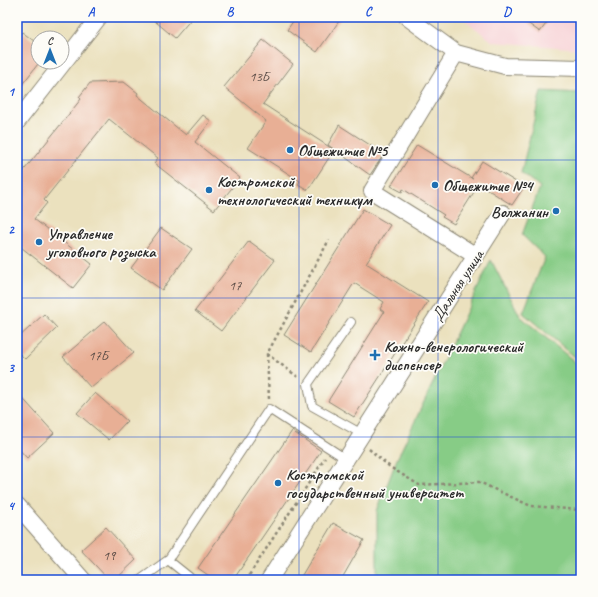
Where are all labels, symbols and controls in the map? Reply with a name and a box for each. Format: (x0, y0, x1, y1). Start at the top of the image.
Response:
text: A (88, 4, 96, 20)
text: B (227, 4, 235, 20)
text: C (365, 4, 373, 20)
text: D (503, 4, 512, 20)
north arrow (30, 30, 70, 70)
text: С (47, 33, 54, 47)
house number: 13Б (249, 68, 272, 85)
text: 1 (8, 84, 16, 100)
place label: Общежитие №5 (298, 141, 389, 161)
marker: Общежитие №5 (285, 145, 295, 155)
place label: Костромской технологический техникум (217, 172, 374, 210)
place label: Общежитие №4 (443, 176, 534, 196)
marker: Общежитие №4 (430, 180, 440, 190)
marker: Костромской технологический техникум (204, 185, 214, 195)
place label: Волжанин (491, 202, 549, 222)
marker: Волжанин (551, 206, 561, 216)
text: 2 (8, 222, 15, 238)
place label: Управление уголовного розыска (45, 224, 157, 262)
marker: Управление уголовного розыска (34, 237, 44, 247)
street label: Дальняя улица (427, 245, 489, 325)
house number: 17 (229, 277, 242, 294)
place label: Кожно-венерологический диспенсер (384, 337, 524, 375)
house number: 17Б (88, 347, 111, 364)
marker: Кожно-венерологический диспенсер (369, 349, 381, 361)
text: 3 (8, 360, 15, 376)
place label: Костромской государственный университет (286, 465, 464, 503)
marker: Костромской государственный университет (273, 478, 283, 488)
text: 4 (8, 498, 16, 514)
house number: 19 (103, 547, 117, 564)

